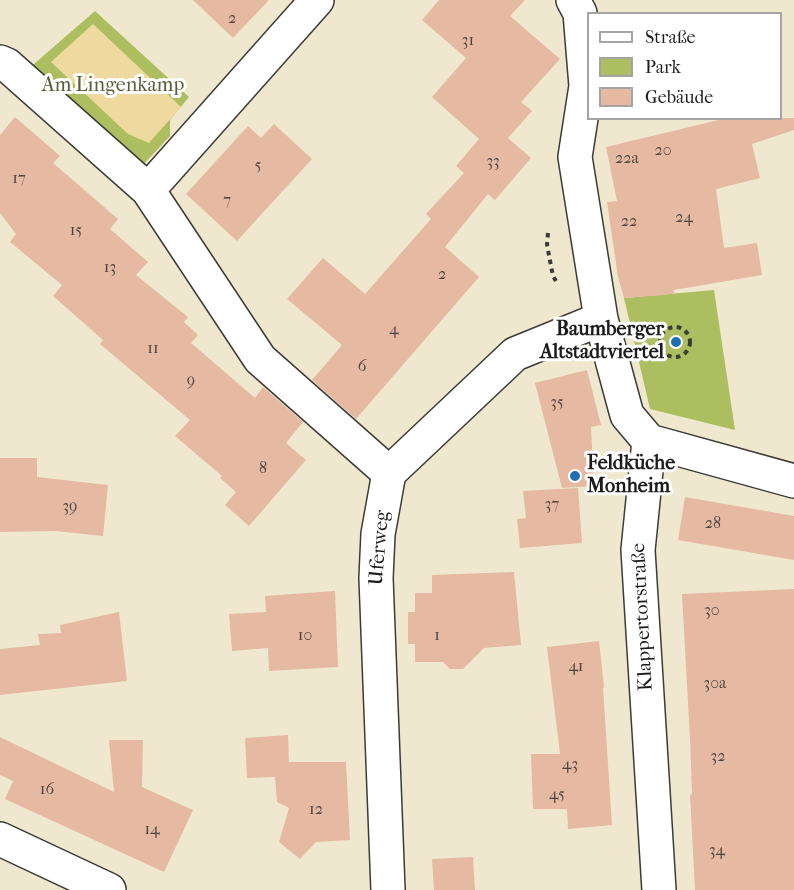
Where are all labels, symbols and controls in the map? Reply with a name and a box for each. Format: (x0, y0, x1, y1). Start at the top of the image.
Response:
house number: 2 (228, 9, 236, 29)
legend (587, 12, 782, 120)
text: Straße (645, 27, 695, 48)
house number: 31 (462, 31, 474, 51)
text: Park (645, 57, 681, 78)
park label: Am Lingenkamp (42, 74, 184, 98)
text: Gebäude (645, 87, 713, 108)
house number: 20 (654, 141, 672, 161)
house number: 22a (615, 149, 639, 169)
house number: 33 (486, 152, 500, 172)
house number: 5 (255, 156, 261, 176)
house number: 17 (12, 169, 26, 189)
house number: 7 (223, 191, 231, 211)
house number: 24 (675, 208, 693, 228)
house number: 22 (621, 212, 637, 232)
house number: 15 (70, 221, 82, 241)
house number: 13 (104, 258, 116, 278)
house number: 2 (438, 265, 446, 285)
place label: Baumberger Altstadtviertel (540, 318, 664, 365)
house number: 4 (389, 320, 399, 340)
marker: Baumberger Altstadtviertel (669, 335, 683, 349)
house number: 11 (147, 339, 159, 359)
house number: 6 (358, 357, 366, 377)
house number: 9 (187, 371, 195, 391)
house number: 35 (550, 393, 564, 413)
place label: Feldküche Monheim (587, 452, 675, 499)
house number: 8 (259, 459, 267, 479)
marker: Feldküche Monheim (568, 469, 582, 483)
house number: 37 (545, 495, 559, 515)
house number: 39 (63, 497, 77, 517)
street label: Uferweg (365, 509, 395, 587)
house number: 28 (705, 514, 721, 534)
street label: Klappertorstraße (627, 542, 659, 692)
house number: 30 (704, 601, 720, 621)
house number: 10 (298, 626, 312, 646)
house number: 1 (434, 626, 440, 646)
house number: 41 (568, 657, 584, 677)
house number: 30a (704, 674, 726, 694)
house number: 32 (711, 747, 725, 767)
house number: 43 (562, 755, 578, 775)
house number: 16 (40, 780, 54, 800)
house number: 45 (549, 785, 565, 805)
house number: 12 (309, 800, 323, 820)
house number: 14 (144, 820, 160, 840)
house number: 34 (709, 841, 725, 861)

